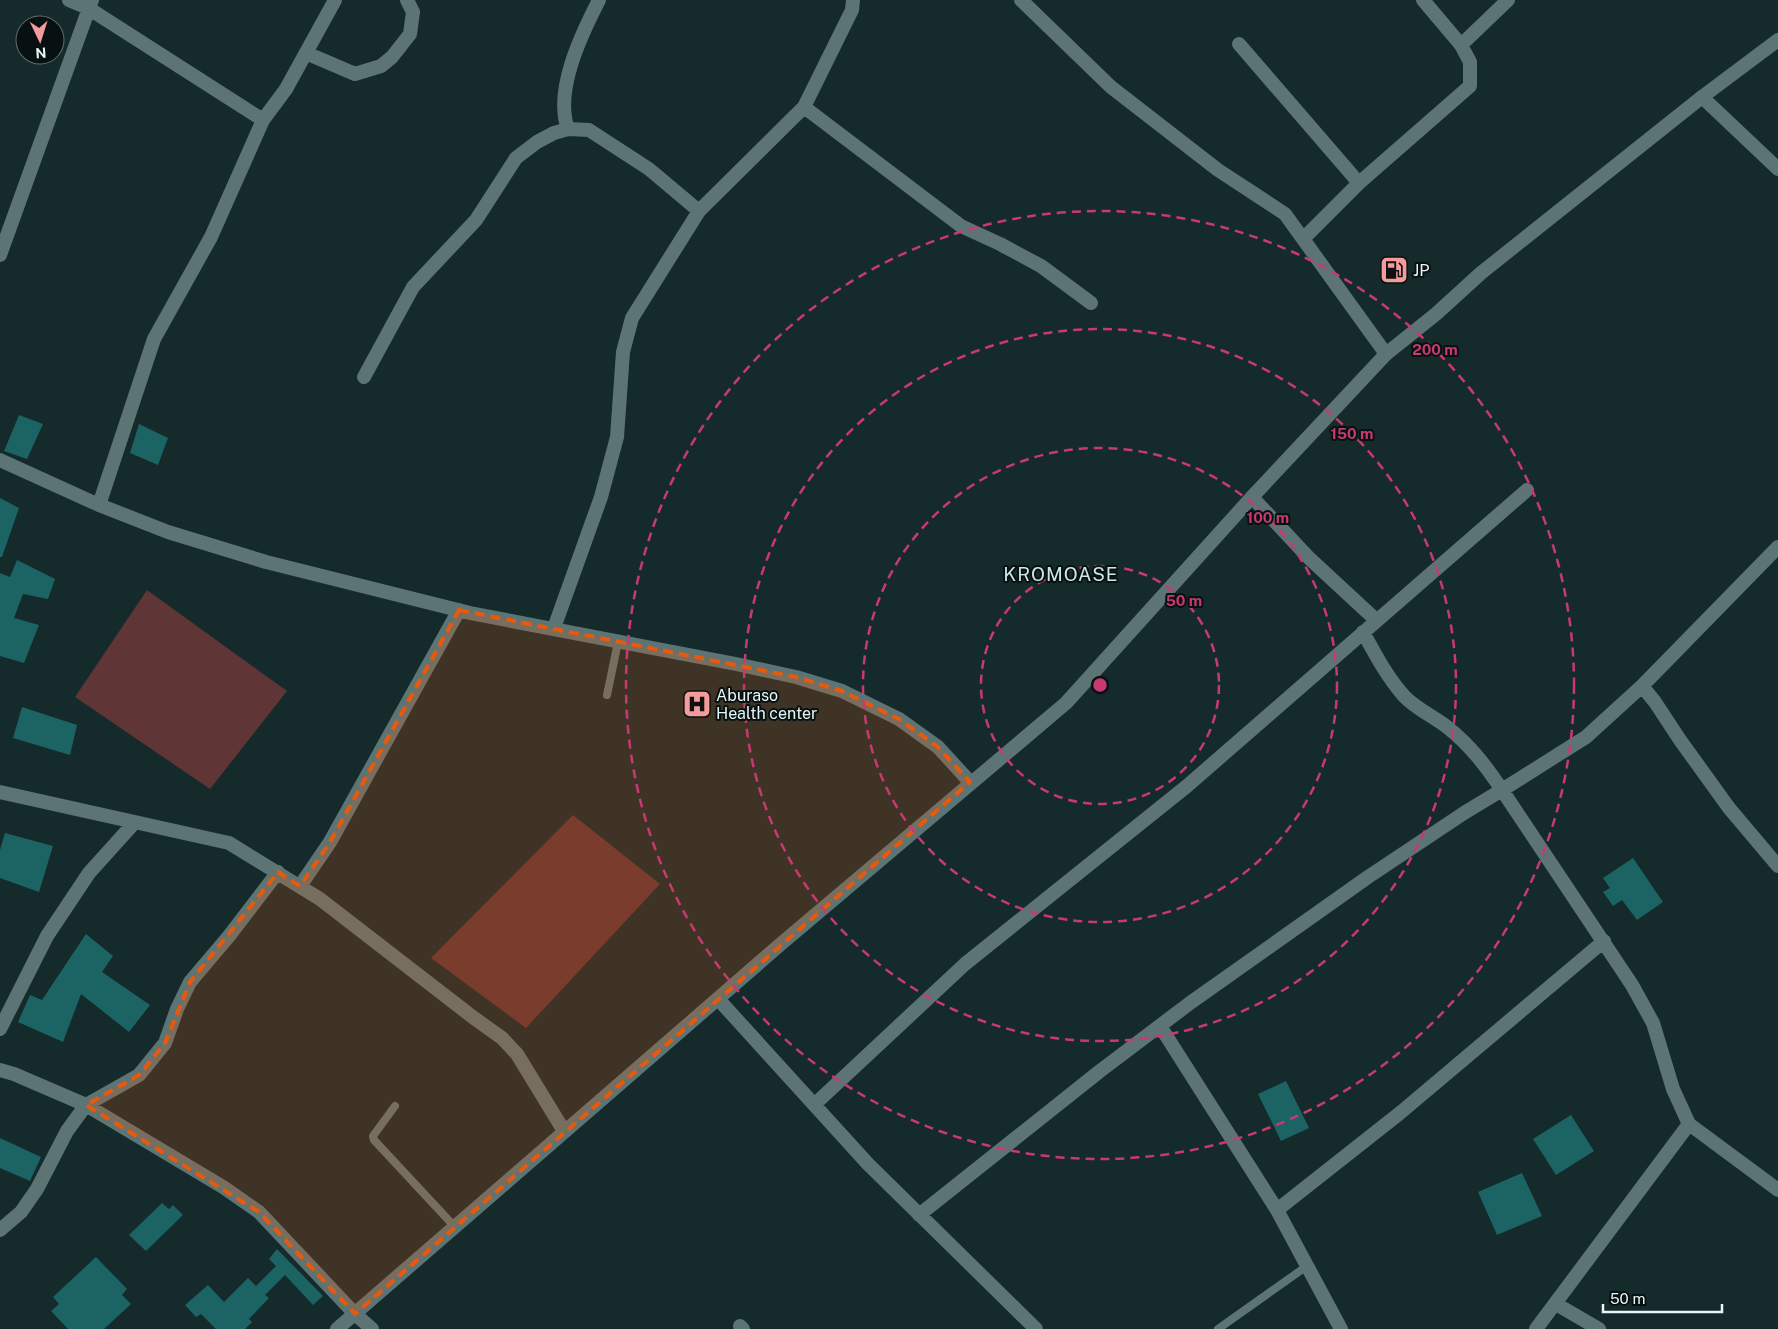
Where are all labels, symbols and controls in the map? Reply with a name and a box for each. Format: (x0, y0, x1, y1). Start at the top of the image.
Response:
north arrow (15, 15, 65, 65)
text: N (35, 45, 47, 61)
fuel station icon: JP (1379, 255, 1409, 285)
place label: JP (1413, 261, 1429, 280)
text: 200 m (1412, 341, 1458, 358)
text: 150 m (1330, 425, 1374, 442)
text: 100 m (1247, 509, 1289, 526)
district label: KROMOASE (1003, 563, 1119, 585)
text: 50 m (1166, 592, 1202, 609)
centre of rings (1091, 676, 1109, 694)
place label: Aburaso Health center (716, 686, 817, 723)
hospital icon: Aburaso Health center (682, 689, 712, 719)
scale bar (1603, 1282, 1722, 1314)
text: 50 m (1610, 1290, 1645, 1307)

